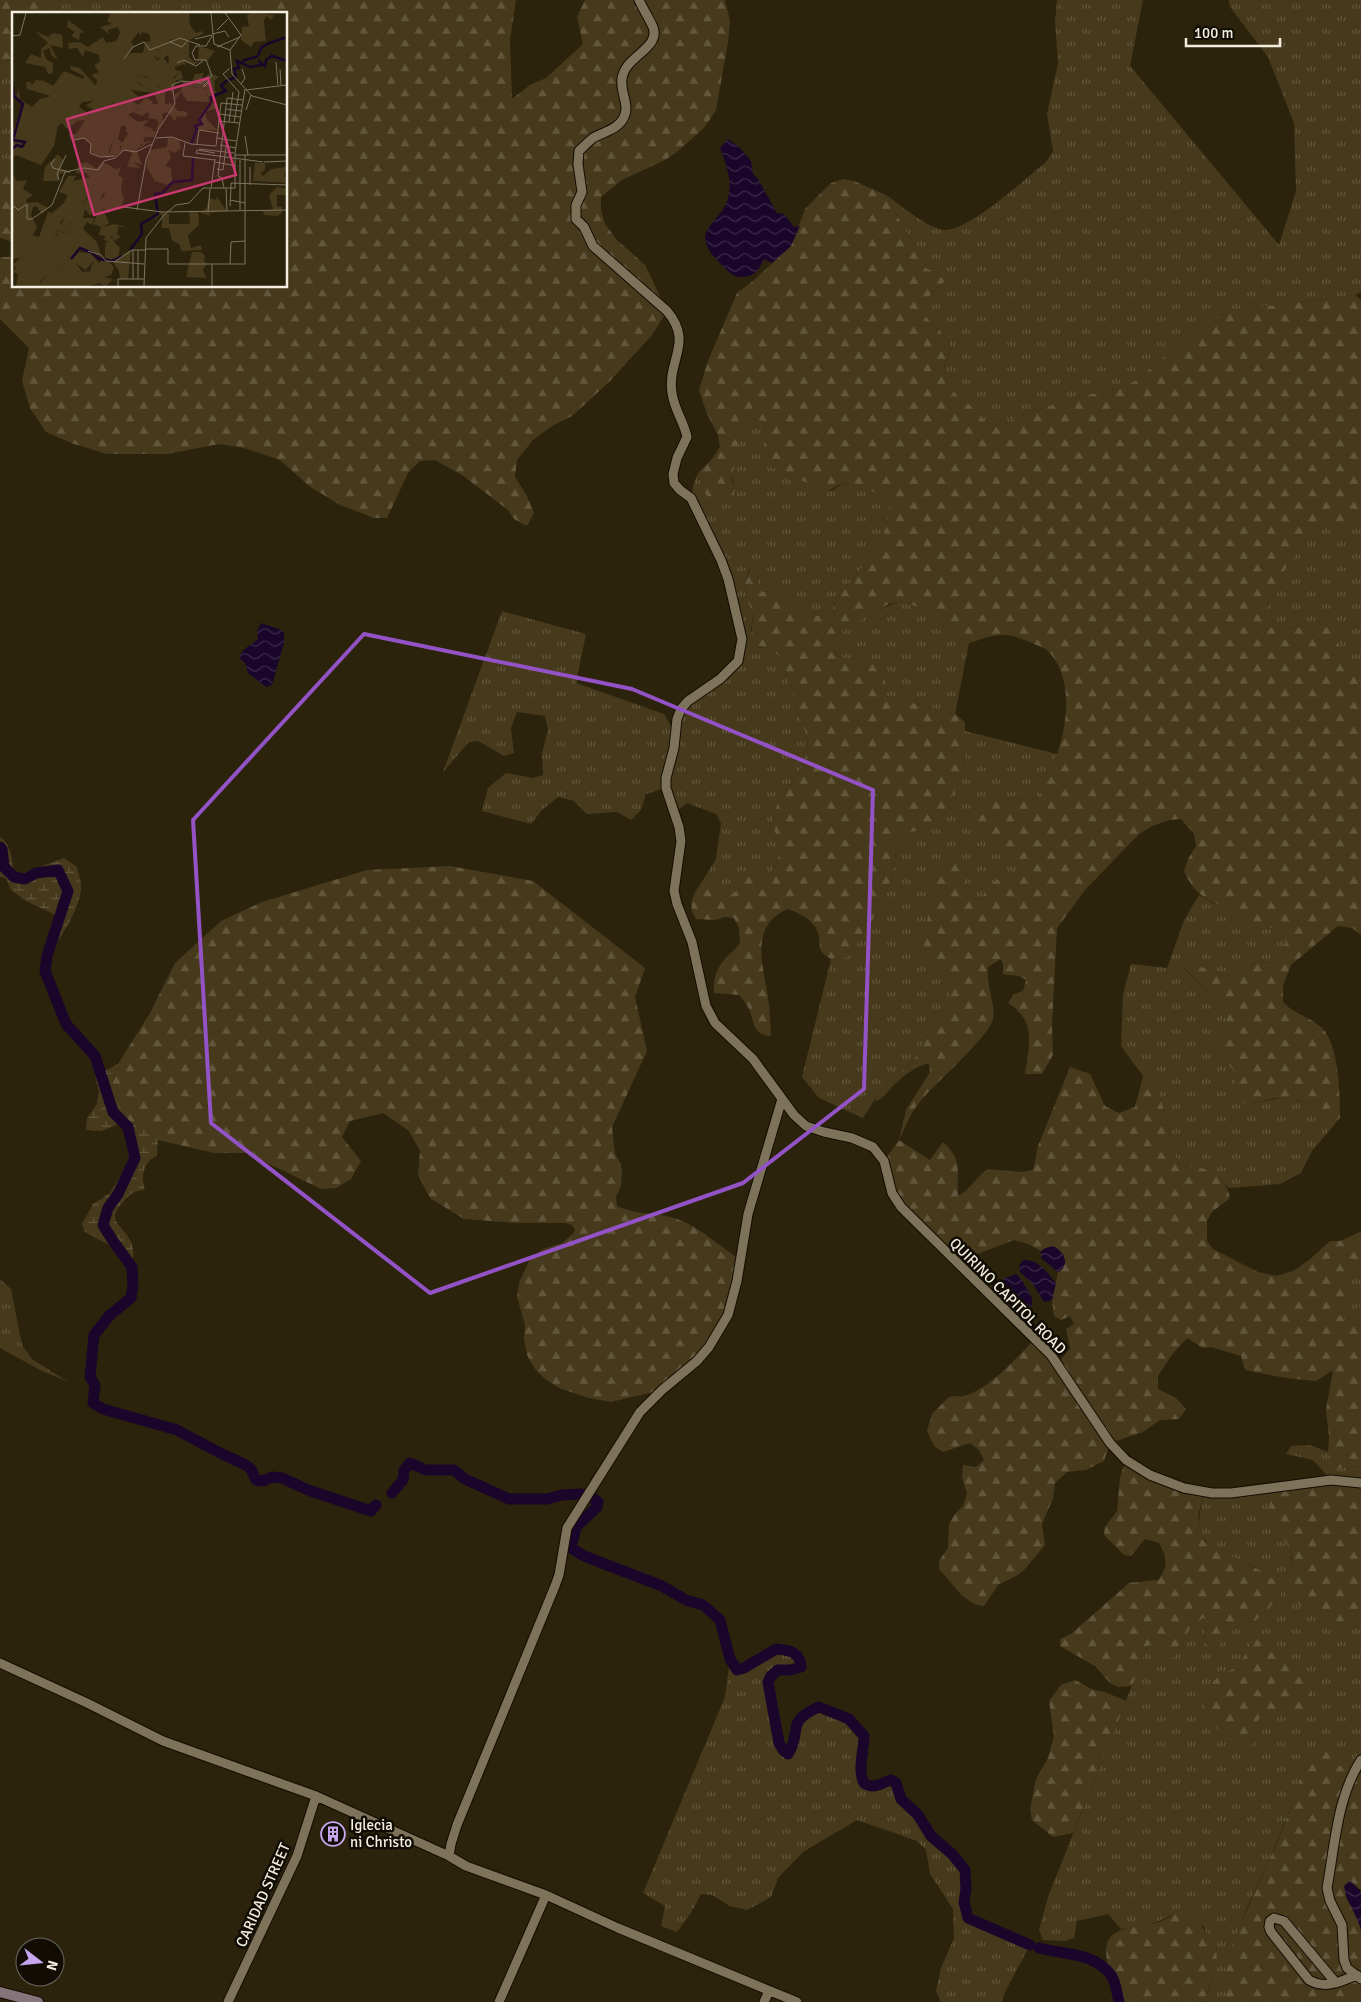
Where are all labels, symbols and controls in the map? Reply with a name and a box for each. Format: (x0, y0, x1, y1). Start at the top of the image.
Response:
inset map (12, 12, 288, 288)
scale bar (1186, 15, 1280, 47)
text: 100 m (1194, 24, 1234, 42)
street label: QUIRINO CAPITOL ROAD (946, 1234, 1070, 1358)
place label: Iglecia ni Christo (350, 1816, 412, 1851)
building icon: Iglecia ni Christo (320, 1821, 346, 1847)
street label: CARIDAD STREET (232, 1840, 294, 1950)
north arrow (15, 1937, 65, 1987)
text: N (43, 1958, 62, 1972)

